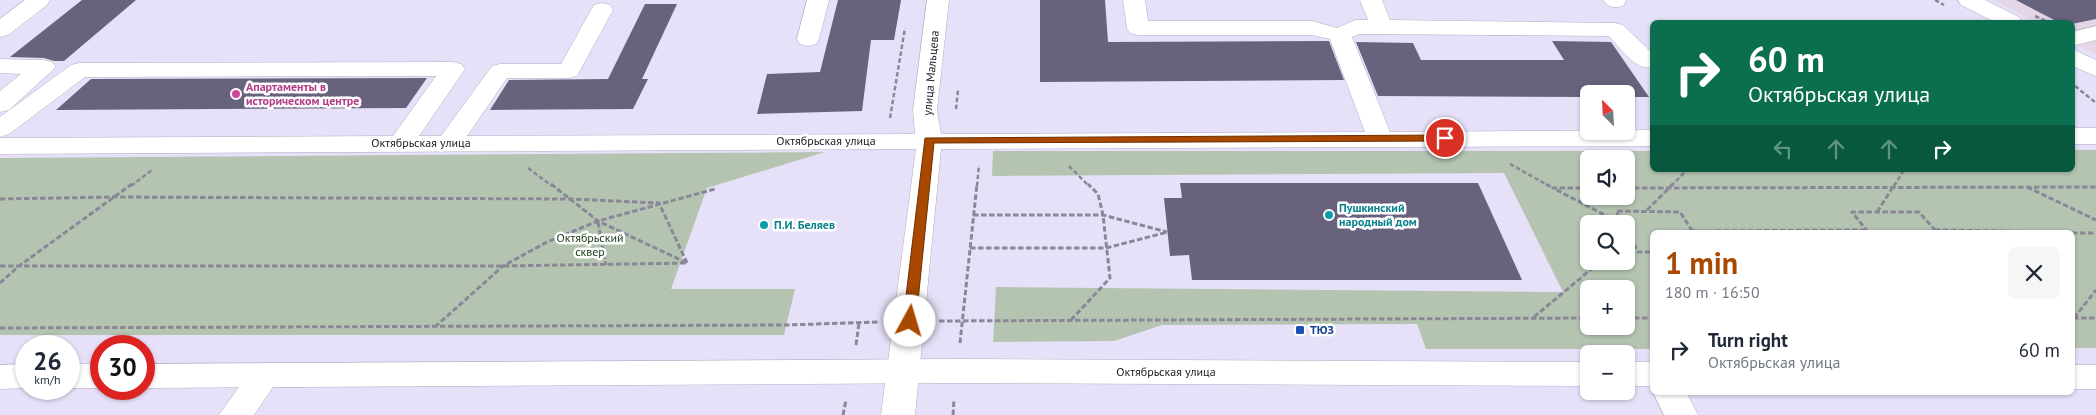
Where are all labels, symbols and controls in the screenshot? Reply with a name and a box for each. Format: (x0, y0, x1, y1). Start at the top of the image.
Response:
street label: улица Мальцева (919, 30, 942, 116)
text: 60 m (1748, 36, 1825, 82)
icon: right (1665, 40, 1730, 105)
place label: Апартаменты в историческом центре (246, 79, 359, 108)
text: Октябрьская улица (1748, 80, 1930, 108)
north arrow (1580, 85, 1635, 140)
map controls (1580, 85, 1635, 400)
marker: Апартаменты в историческом центре (230, 88, 242, 100)
pin (1424, 117, 1466, 159)
icon: arrive (1431, 124, 1459, 152)
street label: Октябрьская улица (776, 133, 876, 148)
street label: Октябрьская улица (371, 135, 471, 150)
icon: left (1769, 135, 1797, 163)
icon: ahead (1822, 135, 1850, 163)
icon: ahead (1875, 135, 1903, 163)
icon: right (1928, 135, 1956, 163)
button: sound (1580, 150, 1635, 205)
place label: Пушкинский народный дом (1339, 200, 1417, 229)
marker: Пушкинский народный дом (1323, 209, 1335, 221)
button: search (1580, 215, 1635, 270)
place label: П.И. Беляев (774, 217, 835, 232)
marker: П.И. Беляев (758, 219, 770, 231)
park label: Октябрьский сквер (556, 230, 624, 259)
text: 1 min (1665, 243, 1738, 282)
button: close (2008, 247, 2060, 299)
button: + (1580, 280, 1635, 335)
text: 180 m · 16:50 (1665, 282, 1760, 302)
position arrow (883, 294, 935, 346)
place label: ТЮЗ (1310, 322, 1334, 337)
marker: ТЮЗ (1294, 324, 1306, 336)
text: Turn right (1708, 328, 1788, 352)
speed limit sign: 30 (90, 335, 155, 400)
icon: right (1665, 336, 1693, 364)
text: 60 m (2019, 338, 2060, 362)
text: 26 (33, 345, 62, 377)
button: − (1580, 345, 1635, 400)
text: Октябрьская улица (1708, 352, 1840, 372)
street label: Октябрьская улица (1116, 364, 1216, 379)
text: km/h (34, 372, 61, 387)

